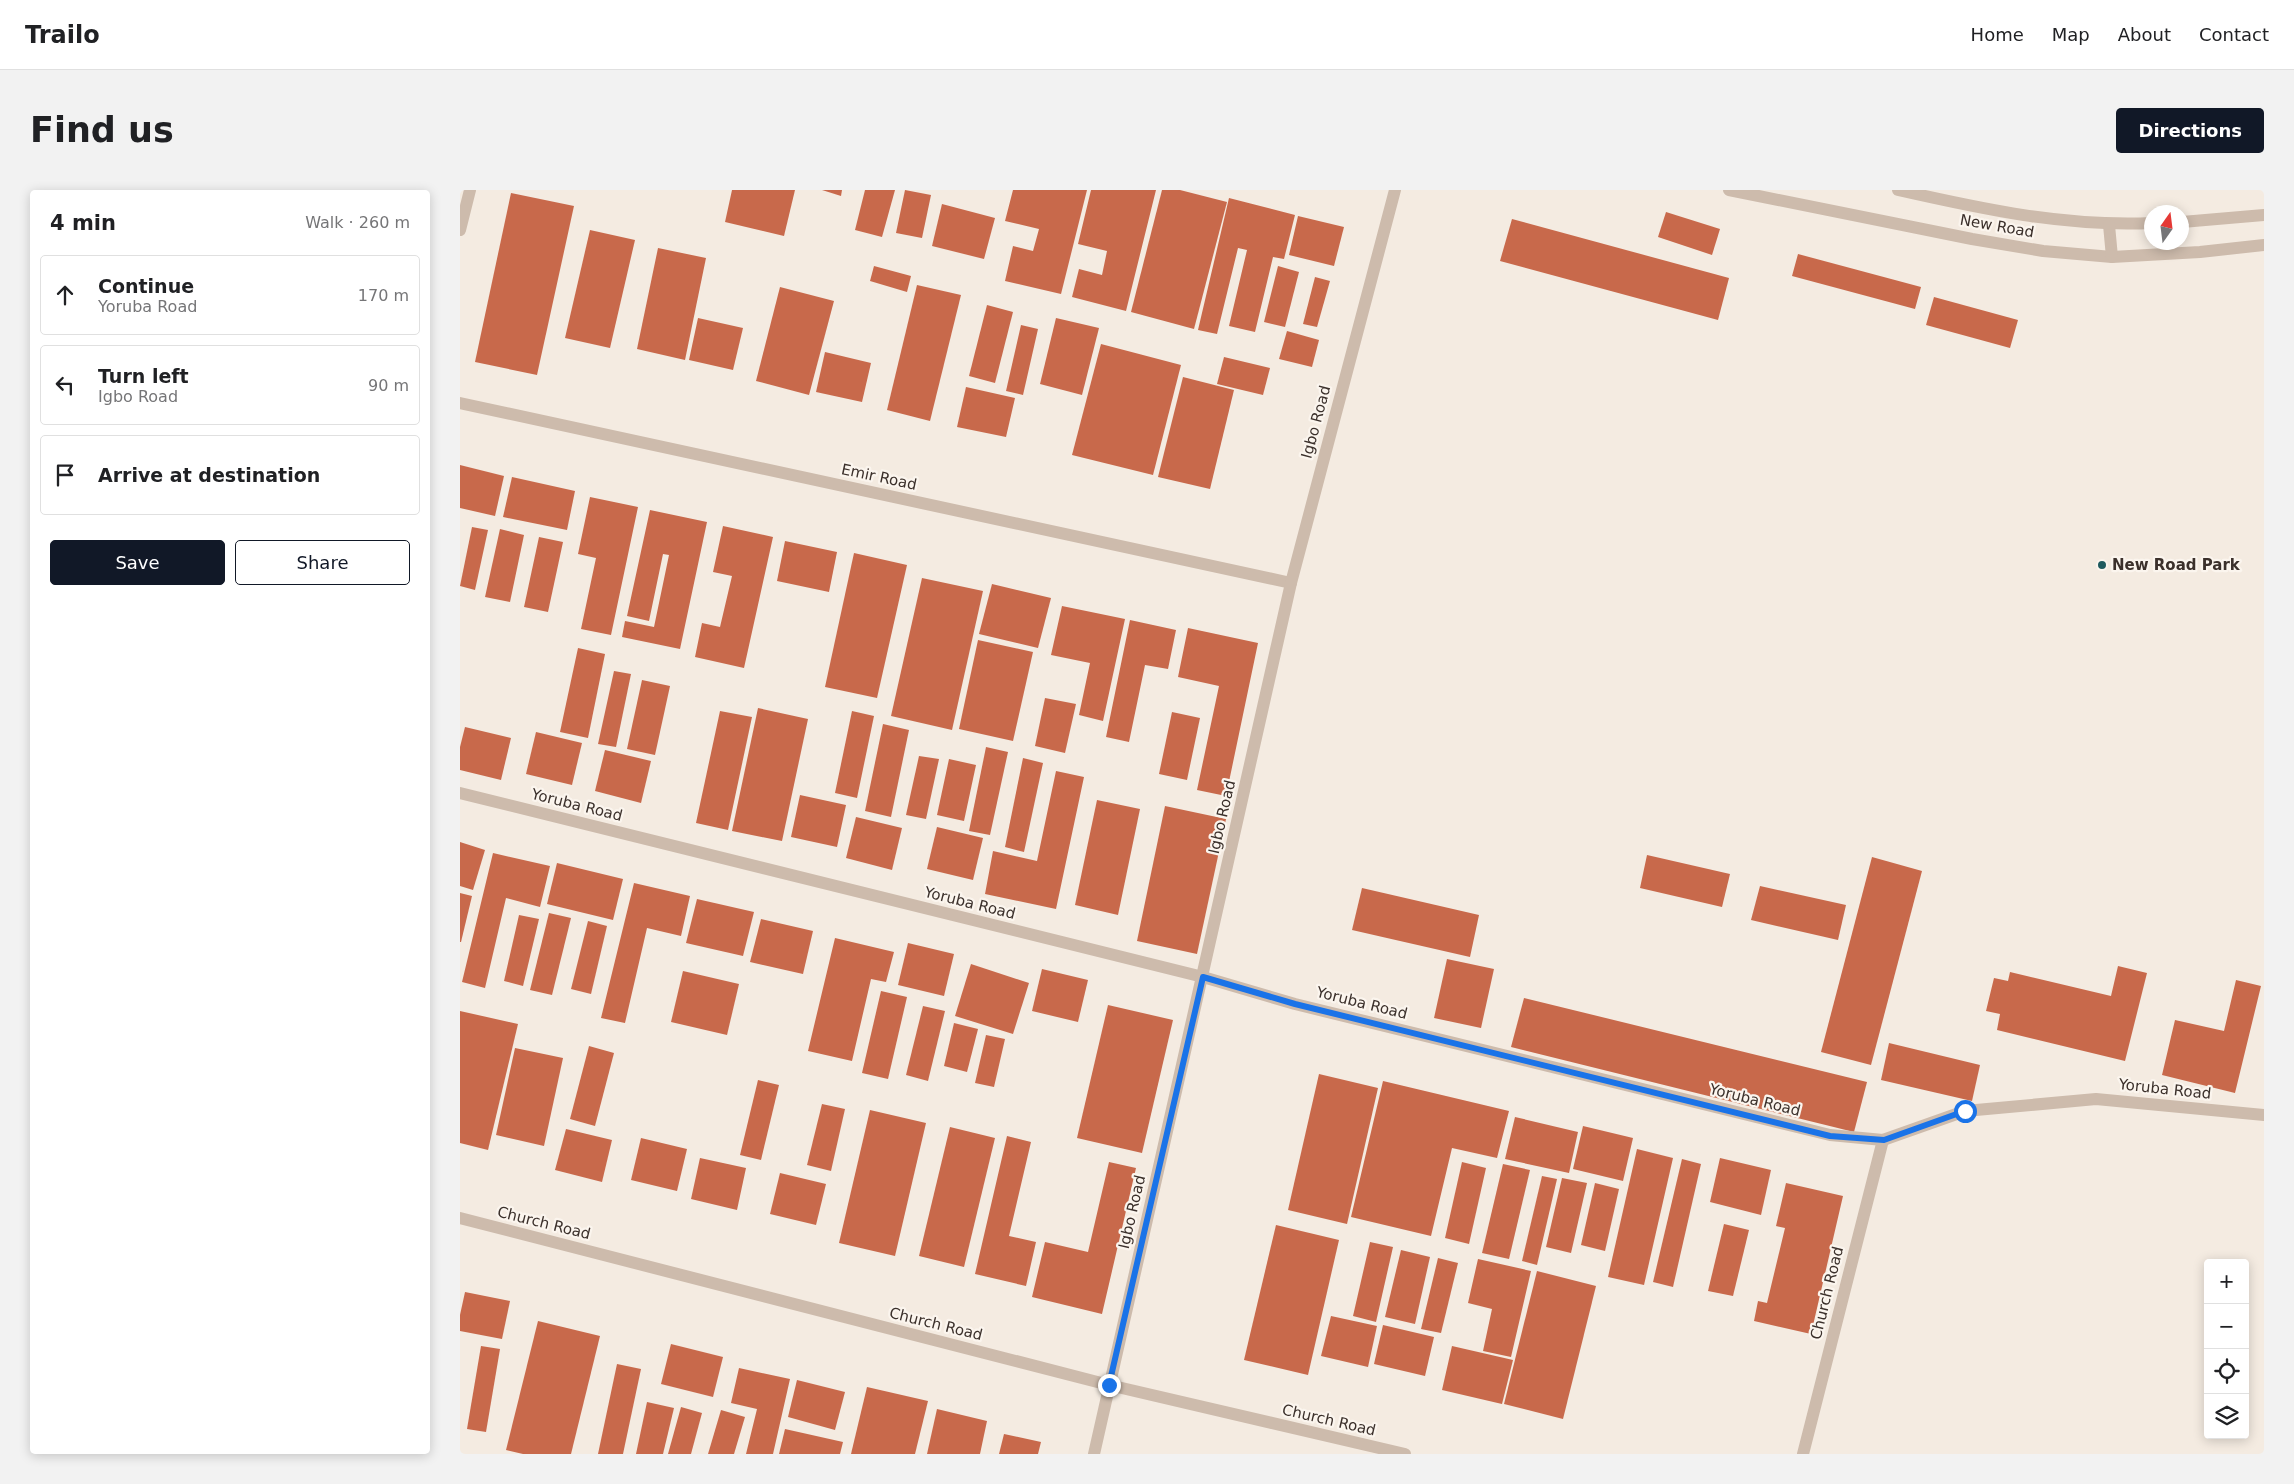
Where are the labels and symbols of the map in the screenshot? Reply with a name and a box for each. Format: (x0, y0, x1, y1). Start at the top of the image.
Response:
north arrow (2144, 205, 2189, 250)
street label: New Road (1958, 211, 2036, 241)
street label: Igbo Road (1298, 383, 1334, 461)
street label: Emir Road (840, 460, 918, 494)
place label: New Road Park (2112, 556, 2241, 574)
marker: New Road Park (2096, 559, 2108, 571)
street label: Igbo Road (1205, 778, 1239, 856)
street label: Yoruba Road (529, 785, 624, 825)
street label: Yoruba Road (922, 883, 1017, 923)
street label: Yoruba Road (1314, 983, 1409, 1023)
street label: Yoruba Road (2117, 1075, 2212, 1103)
street label: Yoruba Road (1707, 1080, 1802, 1120)
route start (1954, 1100, 1977, 1123)
street label: Igbo Road (1115, 1173, 1149, 1251)
street label: Church Road (495, 1203, 593, 1243)
street label: Church Road (1807, 1244, 1847, 1342)
street label: Church Road (887, 1304, 985, 1344)
route end (1098, 1374, 1121, 1397)
street label: Church Road (1280, 1400, 1378, 1440)

